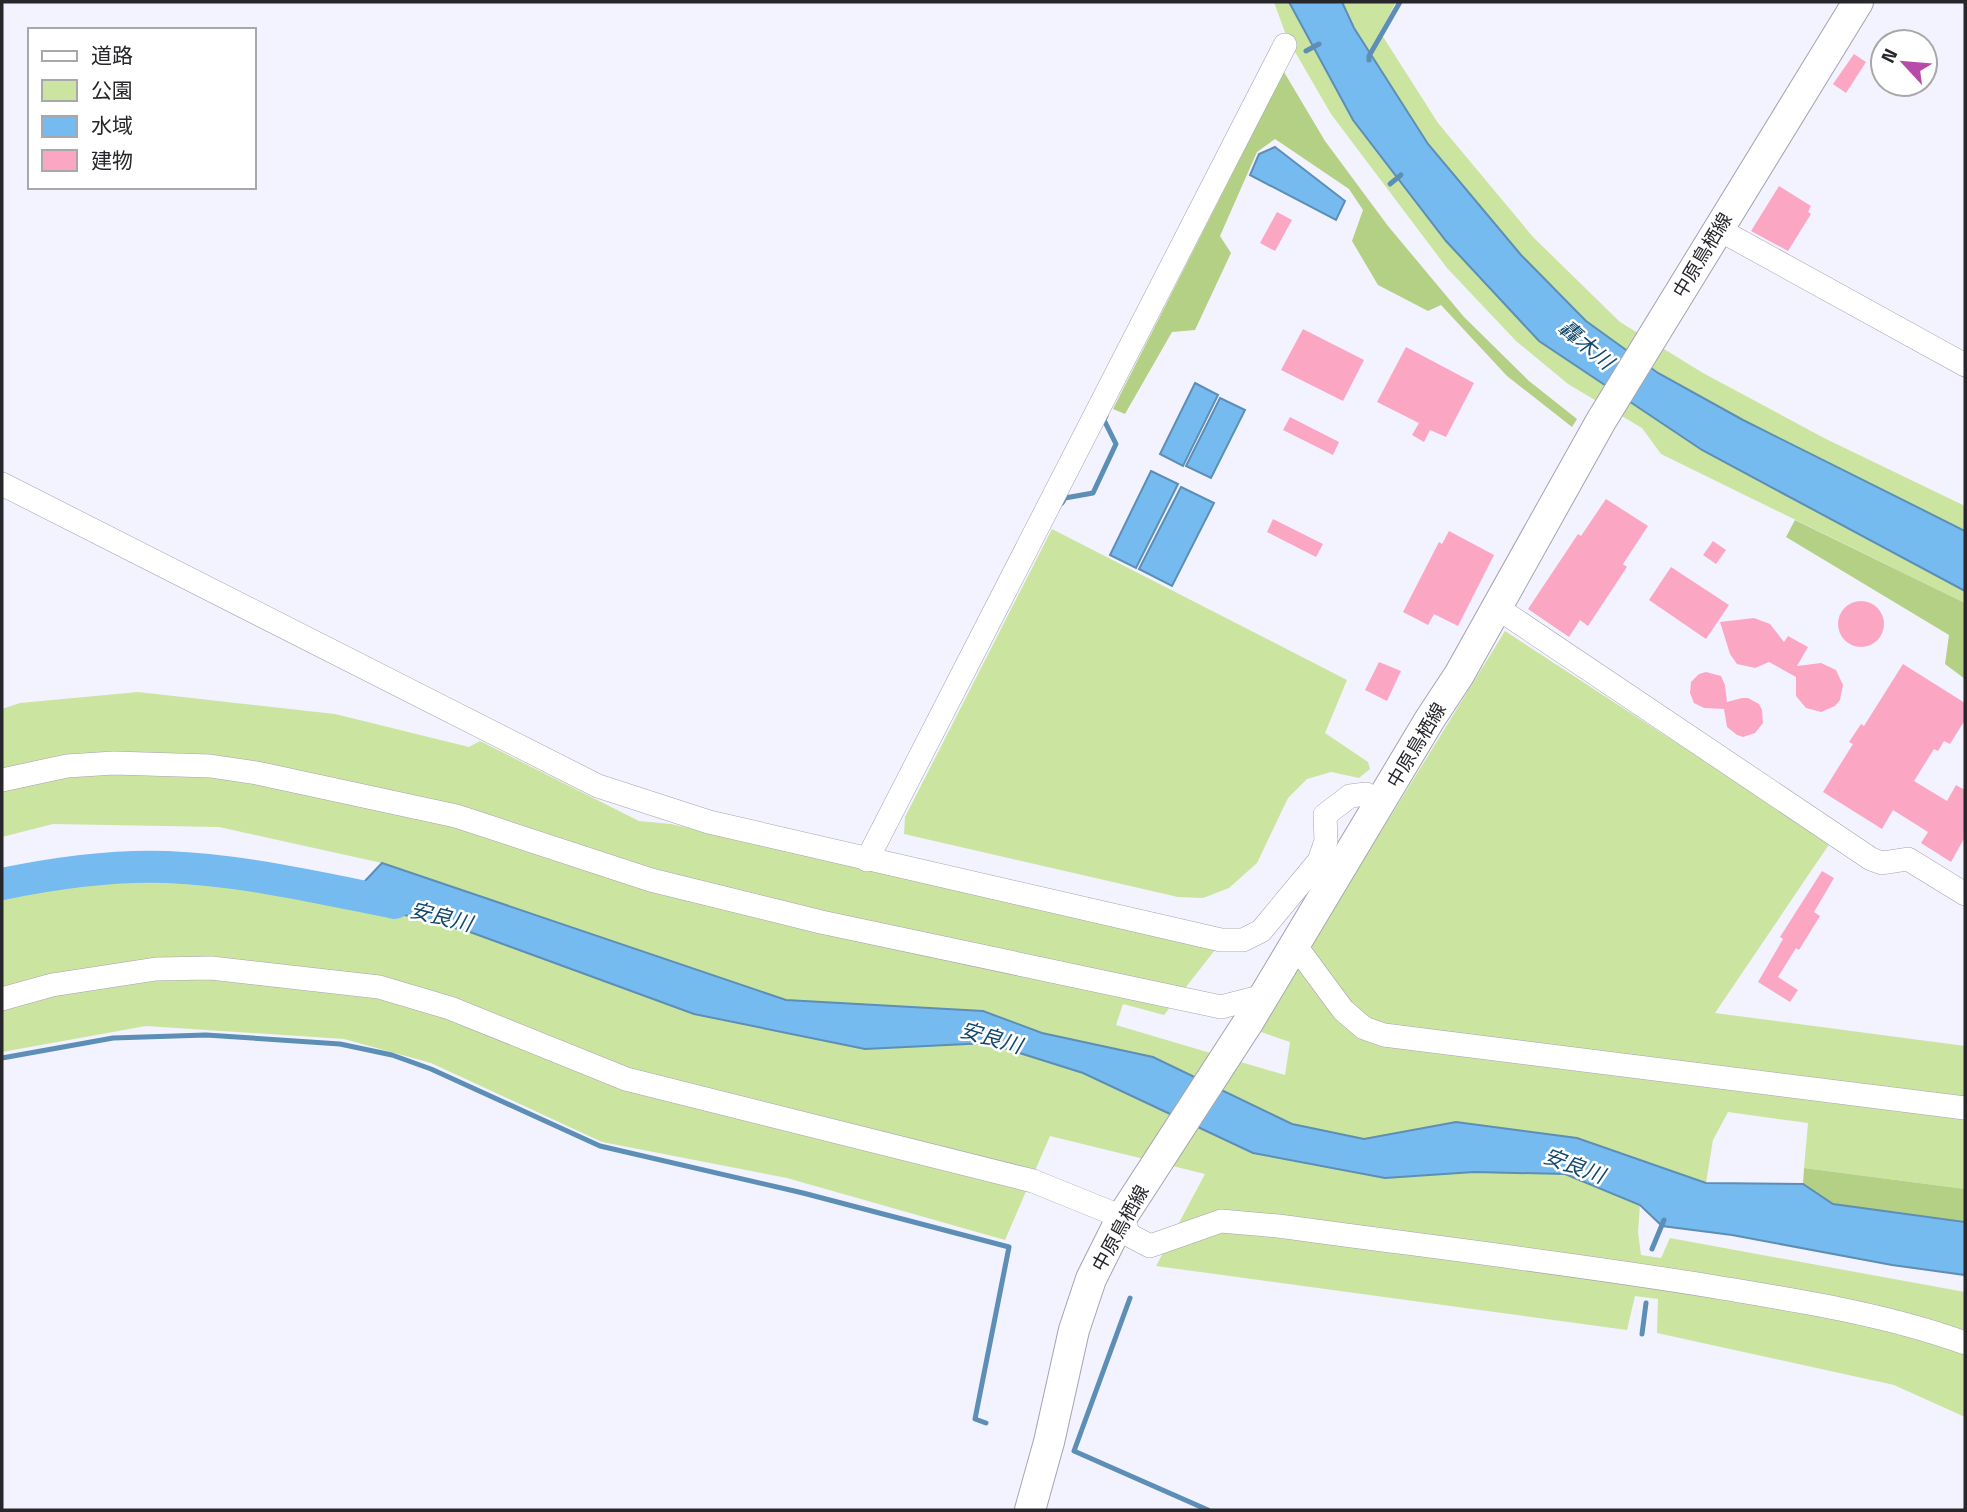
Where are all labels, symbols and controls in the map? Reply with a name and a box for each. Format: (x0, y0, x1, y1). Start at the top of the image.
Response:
legend (28, 28, 256, 189)
north arrow (1869, 28, 1939, 98)
text: 道路 (91, 39, 133, 71)
text: N (1872, 43, 1904, 68)
text: 公園 (91, 74, 133, 106)
text: 水域 (91, 109, 133, 141)
text: 建物 (91, 144, 133, 176)
street label: 中原鳥栖線 (1665, 207, 1738, 303)
water label: 轟木川 (1552, 312, 1623, 378)
street label: 中原鳥栖線 (1379, 697, 1452, 793)
water label: 安良川 (407, 893, 478, 940)
water label: 安良川 (957, 1013, 1028, 1062)
water label: 安良川 (1539, 1139, 1611, 1192)
street label: 中原鳥栖線 (1084, 1179, 1155, 1276)

